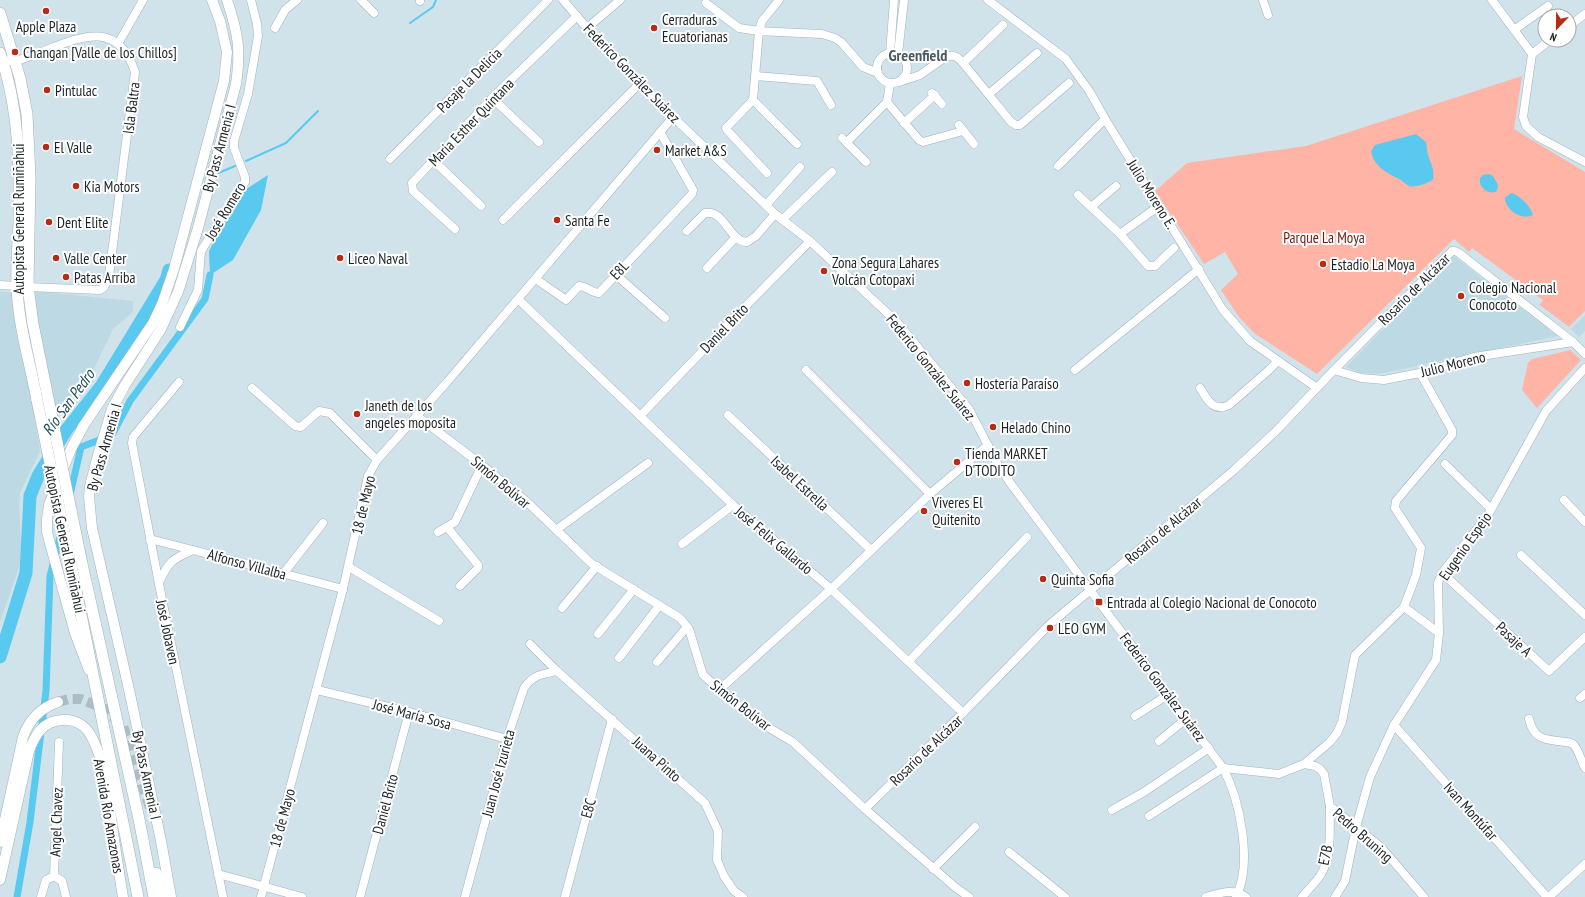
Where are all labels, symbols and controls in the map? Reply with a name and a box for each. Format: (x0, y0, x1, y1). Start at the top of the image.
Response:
marker: Apple Plaza (41, 6, 51, 16)
north arrow (1537, 8, 1577, 48)
place label: Cerraduras Ecuatorianas (662, 10, 728, 46)
place label: Apple Plaza (16, 17, 76, 36)
street label: Federico González Suárez (580, 19, 684, 127)
marker: Cerraduras Ecuatorianas (649, 23, 659, 33)
text: N (1548, 30, 1559, 45)
place label: Changan [Valle de los Chillos] (23, 43, 177, 62)
street label: Pasaje la Delicia (433, 44, 505, 116)
district label: Greenfield (889, 45, 947, 65)
marker: Changan [Valle de los Chillos] (10, 47, 20, 57)
street label: Maria Esther Quintana (424, 74, 518, 170)
place label: Pintulac (55, 81, 98, 100)
street label: Isla Baltra (118, 81, 144, 135)
marker: Pintulac (42, 85, 52, 95)
street label: By Pass Armenia I (198, 102, 240, 194)
place label: El Valle (54, 138, 92, 157)
place label: Market A&S (665, 141, 727, 160)
marker: El Valle (41, 142, 51, 152)
street label: Autopista General Rumiñahui (9, 143, 28, 295)
marker: Market A&S (652, 145, 662, 155)
street label: Julio Moreno E. (1123, 155, 1181, 232)
place label: Kia Motors (84, 177, 140, 196)
street label: José Romero (200, 179, 250, 244)
marker: Kia Motors (71, 181, 81, 191)
place label: Santa Fe (565, 211, 610, 230)
place label: Dent Elite (57, 213, 108, 232)
marker: Santa Fe (552, 215, 562, 225)
marker: Dent Elite (44, 217, 54, 227)
park label: Parque La Moya (1283, 228, 1365, 247)
street label: Rosario de Alcázar (1374, 248, 1455, 329)
place label: Valle Center (63, 249, 127, 268)
place label: Liceo Naval (348, 249, 408, 268)
marker: Valle Center (51, 253, 61, 263)
marker: Liceo Naval (335, 253, 345, 263)
place label: Zona Segura Lahares Volcán Cotopaxi (831, 253, 939, 289)
place label: Estadio La Moya (1331, 255, 1415, 274)
street label: E8L (605, 256, 633, 284)
marker: Estadio La Moya (1318, 259, 1328, 269)
marker: Zona Segura Lahares Volcán Cotopaxi (819, 266, 829, 276)
place label: Patas Arriba (74, 268, 135, 287)
marker: Patas Arriba (61, 272, 71, 282)
place label: Colegio Nacional Conocoto (1469, 278, 1557, 314)
marker: Colegio Nacional Conocoto (1456, 291, 1466, 301)
street label: Daniel Brito (696, 299, 752, 357)
street label: Federico González Suárez (882, 310, 980, 424)
street label: Julio Moreno (1418, 347, 1487, 381)
water label: Río San Pedro (37, 364, 99, 439)
place label: Hostería Paraíso (975, 374, 1059, 393)
marker: Hostería Paraíso (962, 378, 972, 388)
place label: Janeth de los angeles moposita (364, 396, 456, 432)
street label: By Pass Armenia I (82, 401, 126, 493)
marker: Janeth de los angeles moposita (352, 409, 362, 419)
place label: Helado Chino (1001, 418, 1071, 437)
marker: Helado Chino (988, 422, 998, 432)
place label: Tienda MARKET D'TODITO (965, 444, 1048, 480)
street label: Isabel Estrella (767, 451, 833, 515)
street label: Simón Bolívar (467, 452, 535, 513)
marker: Tienda MARKET D'TODITO (952, 457, 962, 467)
street label: Autopista General Rumiñahui (40, 463, 90, 615)
street label: 18 de Mayo (347, 474, 379, 536)
street label: Rosario de Alcázar (1121, 492, 1206, 568)
place label: Viveres El Quitenito (931, 493, 983, 529)
street label: José Felix Gallardo (730, 501, 817, 578)
marker: Viveres El Quitenito (919, 506, 929, 516)
street label: Eugenio Espejo (1435, 508, 1495, 584)
street label: Alfonso Villalba (205, 544, 289, 584)
place label: Quinta Sofia (1051, 570, 1114, 589)
marker: Quinta Sofia (1038, 574, 1048, 584)
place label: Entrada al Colegio Nacional de Conocoto (1107, 593, 1317, 612)
street label: José Jobaven (152, 597, 184, 666)
marker: Entrada al Colegio Nacional de Conocoto (1094, 597, 1104, 607)
street label: Pasaje A (1492, 617, 1537, 661)
place label: LEO GYM (1058, 619, 1106, 638)
marker: LEO GYM (1045, 623, 1055, 633)
street label: Federico González Suárez (1116, 629, 1210, 745)
street label: Simón Bolívar (707, 675, 776, 735)
street label: José María Sosa (370, 694, 453, 734)
street label: Rosario de Alcázar (886, 710, 967, 790)
street label: Juan José Izurieta (477, 727, 519, 820)
street label: By Pass Armenia I (128, 729, 166, 821)
street label: Juana Pinto (628, 732, 685, 786)
street label: Avenida Río Amazonas (90, 757, 128, 875)
street label: Daniel Brito (368, 772, 402, 836)
street label: Ivan Montúfar (1440, 778, 1503, 845)
street label: 18 de Mayo (265, 786, 299, 850)
street label: Angel Chavez (45, 787, 67, 857)
street label: E8C (576, 796, 600, 820)
street label: Pedro Bruning (1329, 804, 1397, 866)
street label: E7B (1314, 843, 1336, 867)

